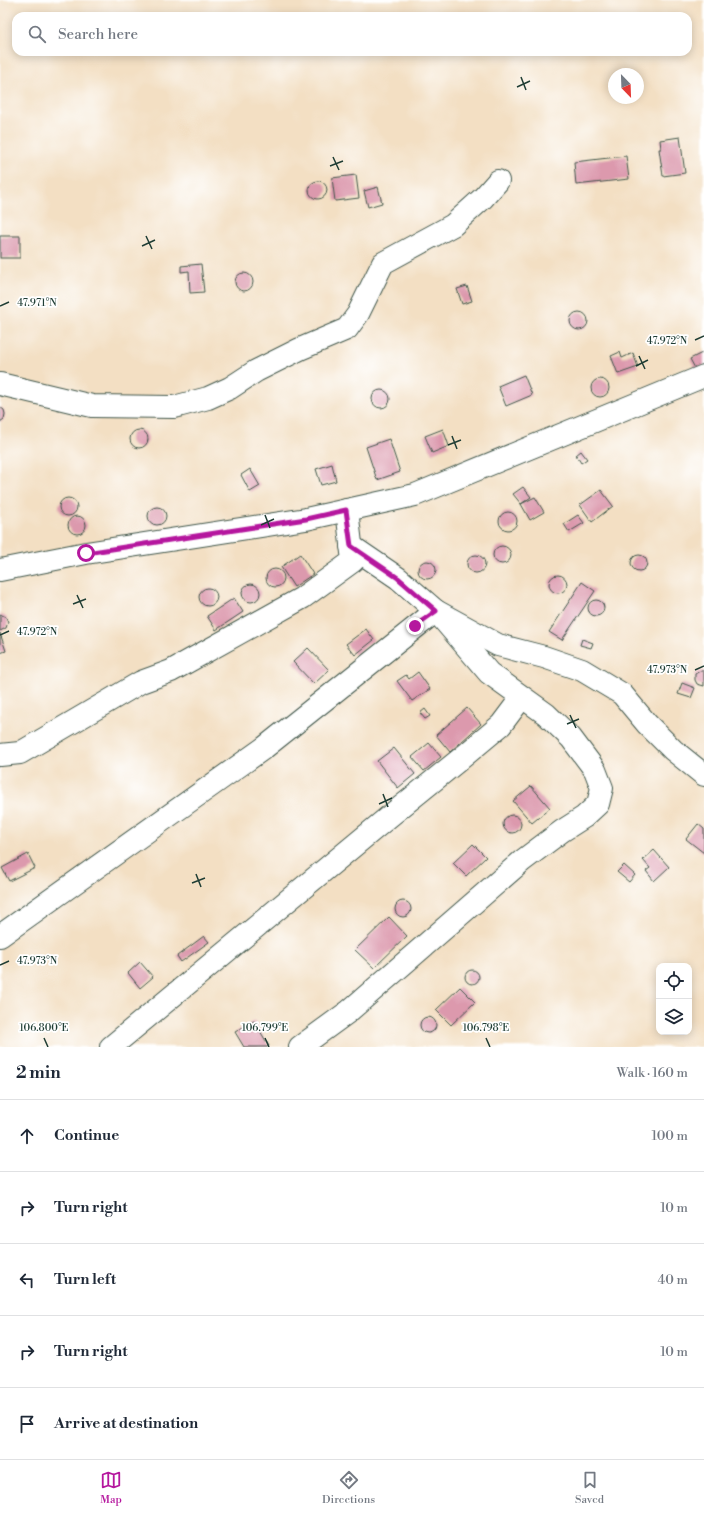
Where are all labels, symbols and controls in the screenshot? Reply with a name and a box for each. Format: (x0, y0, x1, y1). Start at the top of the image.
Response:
search box (12, 12, 692, 56)
icon: search (26, 23, 48, 45)
text: Search here (58, 25, 138, 44)
north arrow (608, 68, 644, 104)
text: 47.971°N (17, 297, 57, 309)
text: 47.972°N (647, 335, 688, 347)
route start (77, 544, 95, 562)
route end (406, 617, 424, 635)
text: 47.972°N (17, 626, 58, 638)
text: 47.973°N (647, 664, 688, 676)
text: 47.973°N (17, 955, 58, 967)
map controls (656, 963, 692, 1035)
button: locate (656, 963, 692, 999)
button: layers (656, 999, 692, 1035)
text: 106.800°E (20, 1022, 69, 1034)
text: 106.799°E (242, 1022, 288, 1034)
text: 106.798°E (463, 1022, 509, 1034)
text: 2 min (16, 1062, 61, 1084)
text: Walk · 160 m (617, 1065, 688, 1081)
icon: ahead (16, 1125, 38, 1147)
text: Continue (54, 1126, 119, 1145)
text: 100 m (652, 1128, 688, 1144)
icon: right (16, 1197, 38, 1219)
text: Turn right (54, 1198, 128, 1217)
text: 10 m (660, 1200, 688, 1216)
icon: left (16, 1269, 38, 1291)
text: Turn left (54, 1270, 116, 1289)
text: 40 m (658, 1272, 688, 1288)
icon: right (16, 1341, 38, 1363)
text: Turn right (54, 1342, 128, 1361)
text: 10 m (660, 1344, 688, 1360)
icon: arrive (16, 1413, 38, 1435)
text: Arrive at destination (54, 1414, 198, 1433)
tab: Map (100, 1469, 122, 1507)
tab: Directions (322, 1469, 375, 1507)
tab: Saved (575, 1469, 604, 1507)

